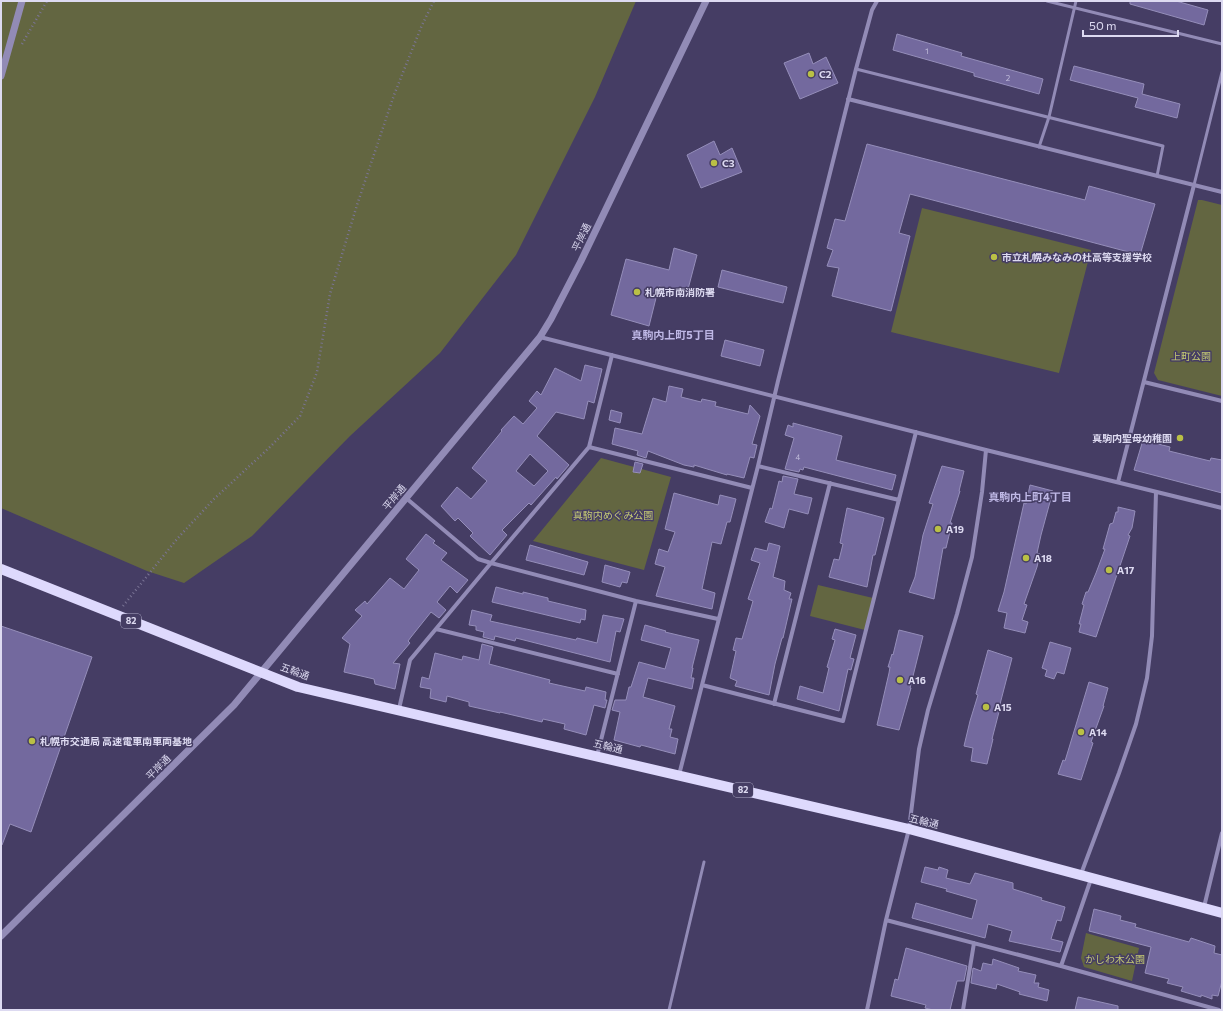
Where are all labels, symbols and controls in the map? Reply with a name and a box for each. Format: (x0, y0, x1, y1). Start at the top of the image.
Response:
scale bar (1083, 12, 1178, 38)
text: 50 m (1089, 18, 1117, 32)
house number: 1 (925, 46, 929, 56)
place label: C2 (819, 68, 832, 80)
marker: C2 (806, 69, 816, 79)
house number: 2 (1006, 73, 1011, 83)
place label: C3 (722, 157, 735, 169)
marker: C3 (709, 158, 719, 168)
street label: 平岸通 (569, 221, 593, 253)
place label: 市立札幌みなみの杜高等支援学校 (1002, 251, 1152, 263)
marker: 市立札幌みなみの杜高等支援学校 (989, 252, 999, 262)
place label: 札幌市南消防署 (645, 286, 715, 298)
marker: 札幌市南消防署 (632, 287, 642, 297)
district label: 真駒内上町5丁目 (631, 328, 715, 341)
park label: 上町公園 (1171, 350, 1211, 362)
place label: 真駒内聖母幼稚園 (1092, 432, 1172, 444)
marker: 真駒内聖母幼稚園 (1175, 433, 1185, 443)
house number: 4 (796, 452, 801, 462)
street label: 平岸通 (380, 482, 408, 512)
district label: 真駒内上町4丁目 (988, 490, 1072, 503)
park label: 真駒内めぐみ公園 (573, 509, 653, 521)
place label: A19 (946, 523, 964, 535)
marker: A19 (933, 524, 943, 534)
place label: A18 (1034, 552, 1052, 564)
marker: A18 (1021, 553, 1031, 563)
place label: A17 (1117, 564, 1135, 576)
marker: A17 (1104, 565, 1114, 575)
road number: 82 (121, 614, 141, 628)
street label: 五輪通 (279, 660, 311, 682)
place label: A16 (908, 674, 926, 686)
marker: A16 (895, 675, 905, 685)
place label: A15 (994, 701, 1012, 713)
marker: A15 (981, 702, 991, 712)
place label: A14 (1089, 726, 1107, 738)
marker: A14 (1076, 727, 1086, 737)
place label: 札幌市交通局 高速電車南車両基地 (40, 735, 192, 747)
marker: 札幌市交通局 高速電車南車両基地 (27, 736, 37, 746)
street label: 五輪通 (592, 737, 624, 755)
street label: 平岸通 (143, 752, 173, 782)
road number: 82 (733, 783, 753, 797)
street label: 五輪通 (908, 812, 940, 830)
park label: かしわ木公園 (1085, 953, 1145, 965)

